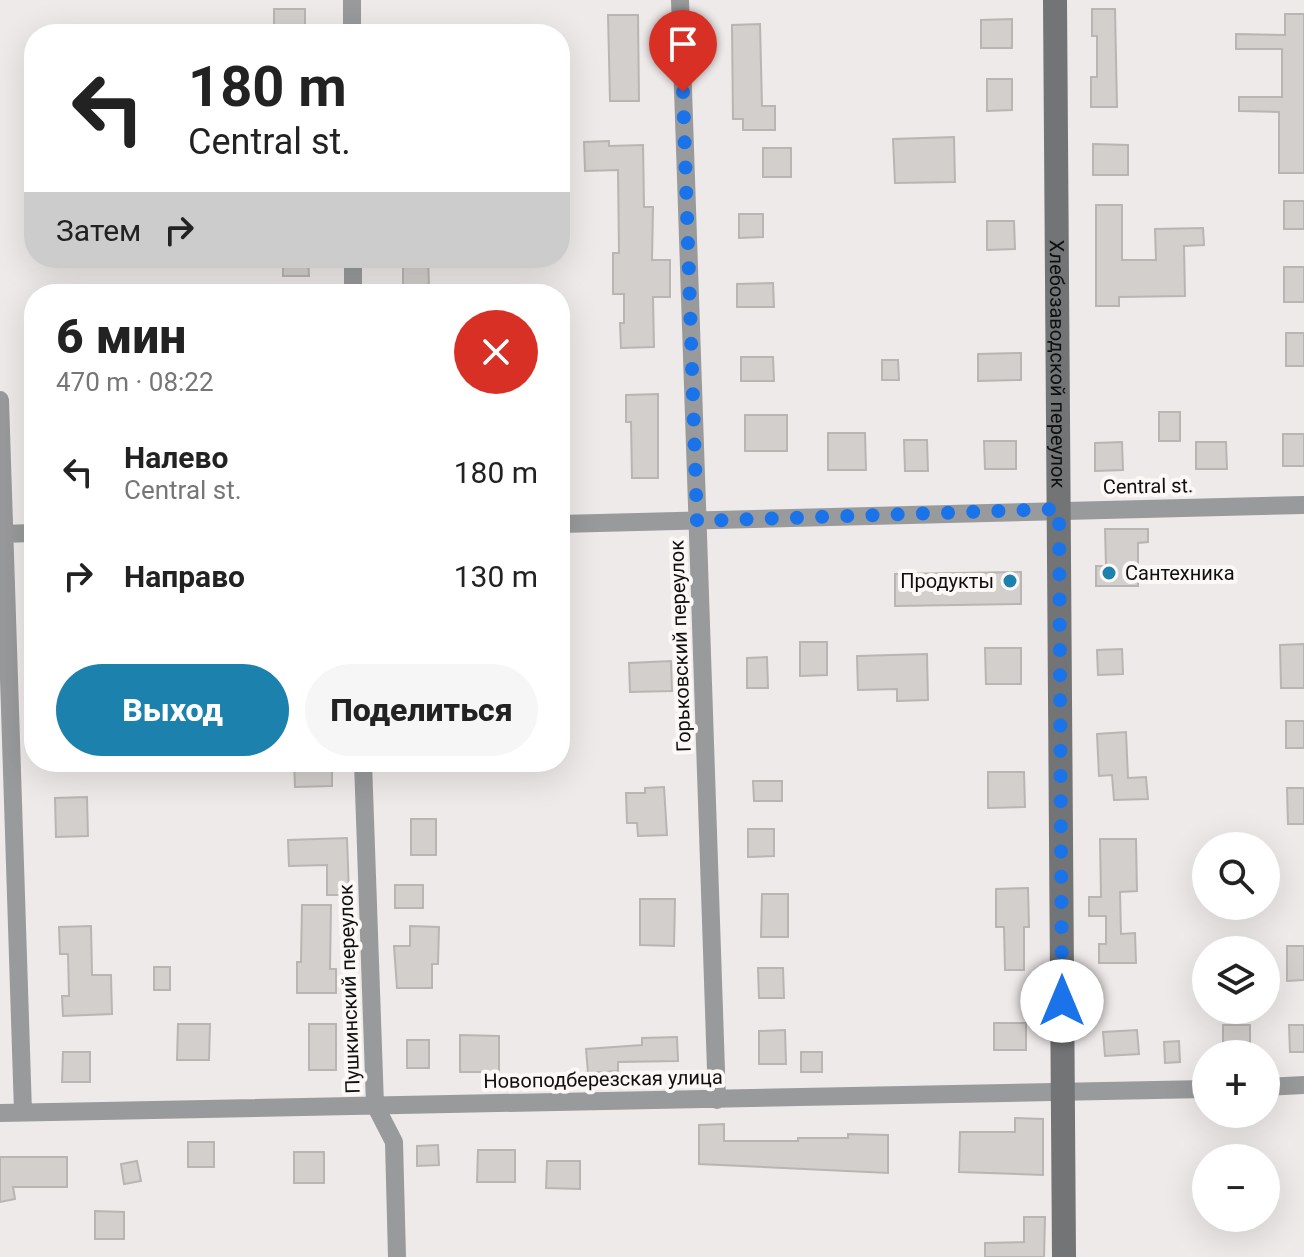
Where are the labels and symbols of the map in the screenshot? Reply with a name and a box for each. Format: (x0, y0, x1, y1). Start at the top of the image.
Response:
pin (649, 10, 717, 92)
street label: Хлебозаводской переулок (1045, 240, 1070, 488)
street label: Central st. (1103, 473, 1193, 499)
street label: Горьковский переулок (664, 539, 696, 752)
place label: Сантехника (1125, 561, 1235, 585)
marker: Сантехника (1100, 564, 1118, 582)
place label: Продукты (900, 569, 994, 593)
marker: Продукты (1001, 572, 1019, 590)
street label: Пушкинский переулок (333, 884, 365, 1094)
position arrow (1020, 959, 1104, 1043)
street label: Новоподберезская улица (483, 1065, 723, 1093)

